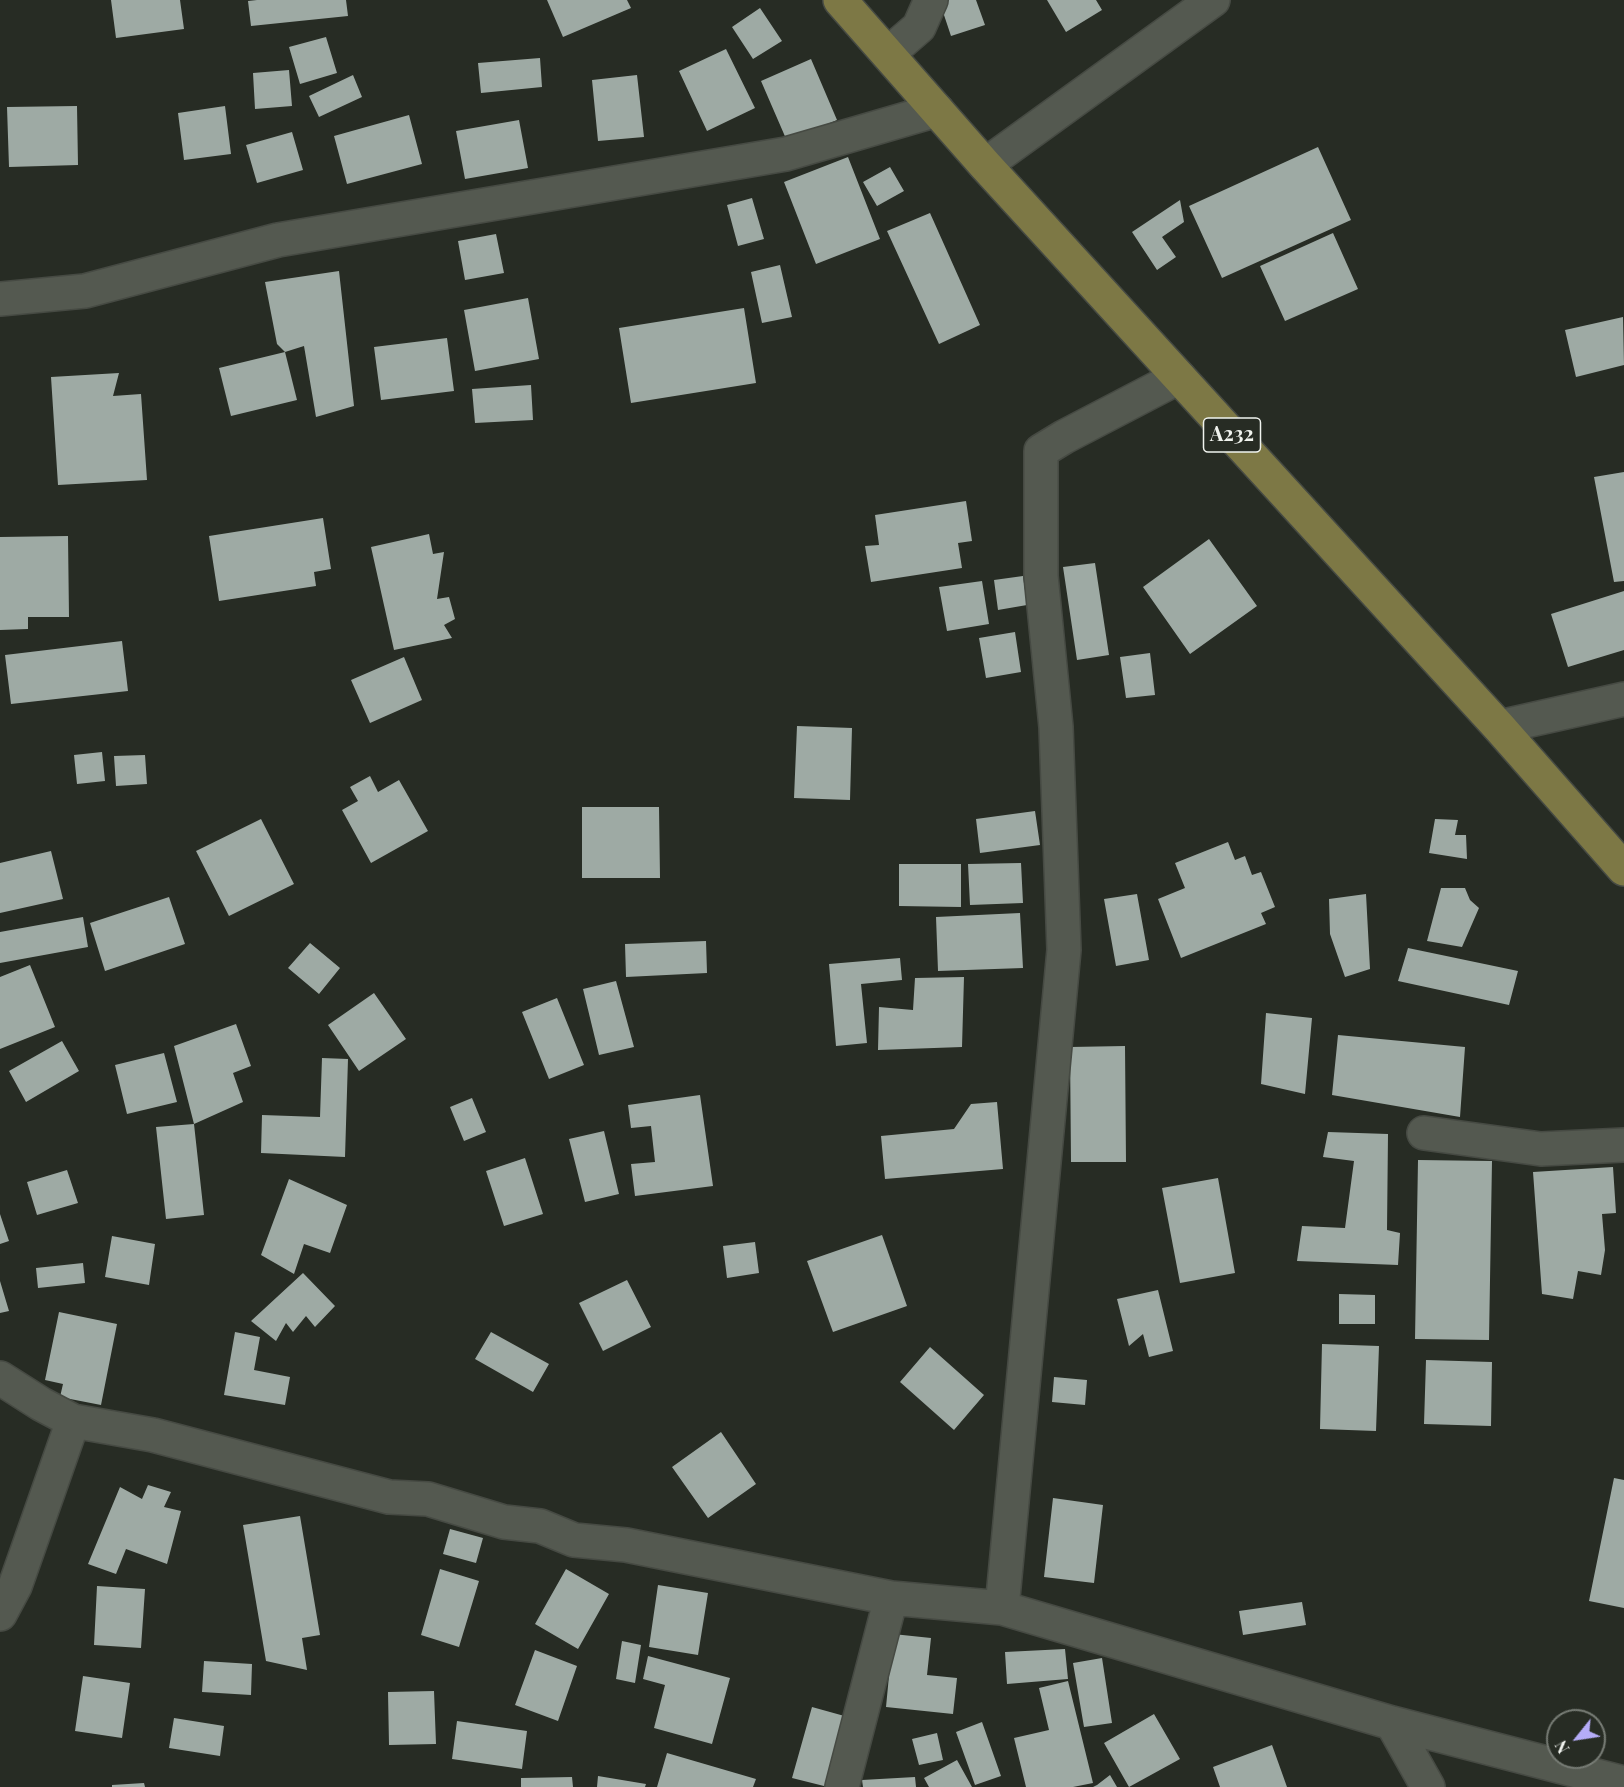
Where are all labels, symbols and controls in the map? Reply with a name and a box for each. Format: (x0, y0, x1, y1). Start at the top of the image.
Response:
road number: A232 (1204, 418, 1260, 452)
north arrow (1546, 1709, 1606, 1769)
text: N (1550, 1737, 1574, 1758)

